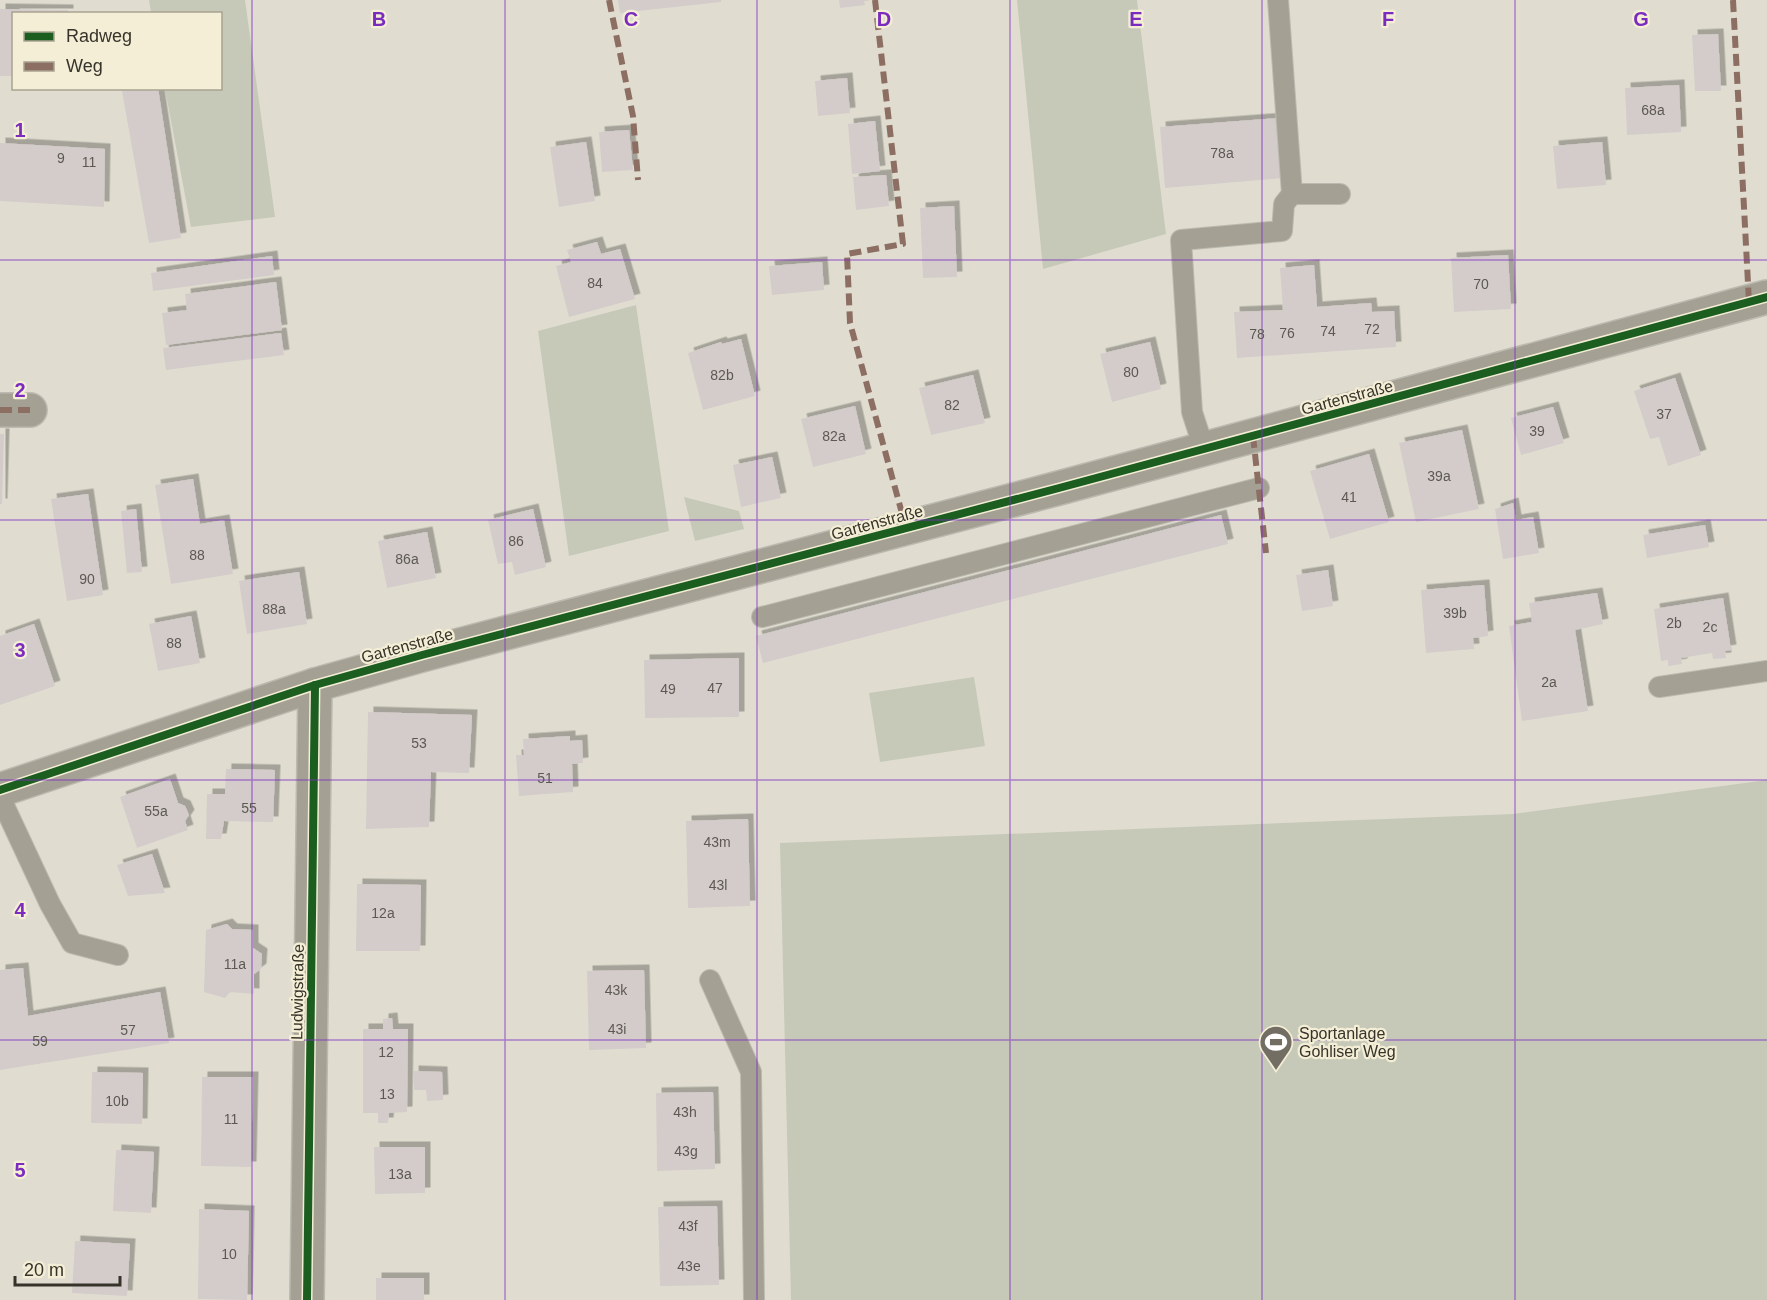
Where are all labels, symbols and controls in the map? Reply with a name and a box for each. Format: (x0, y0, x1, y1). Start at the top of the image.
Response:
text: B (372, 8, 386, 30)
text: C (624, 8, 638, 30)
text: D (877, 8, 891, 30)
text: E (1129, 8, 1143, 30)
text: F (1382, 8, 1394, 30)
text: G (1633, 8, 1649, 30)
legend (12, 12, 222, 90)
text: Radweg (66, 26, 132, 46)
text: Weg (66, 56, 103, 76)
house number: 68a (1641, 102, 1665, 118)
text: 1 (14, 119, 26, 141)
house number: 78a (1210, 145, 1234, 161)
house number: 9 (57, 150, 65, 166)
house number: 11 (82, 154, 96, 170)
house number: 84 (587, 275, 603, 291)
house number: 70 (1473, 276, 1489, 292)
house number: 72 (1364, 321, 1380, 337)
house number: 74 (1320, 323, 1336, 339)
house number: 76 (1279, 325, 1295, 341)
house number: 78 (1249, 326, 1265, 342)
house number: 80 (1123, 364, 1139, 380)
house number: 82b (710, 367, 734, 383)
street label: Gartenstraße (1299, 377, 1395, 418)
text: 2 (14, 379, 26, 401)
house number: 82 (944, 397, 960, 413)
house number: 37 (1656, 406, 1672, 422)
house number: 39 (1529, 423, 1545, 439)
house number: 82a (822, 428, 846, 444)
house number: 39a (1427, 468, 1451, 484)
house number: 41 (1341, 489, 1357, 505)
street label: Gartenstraße (829, 502, 925, 543)
house number: 86 (508, 533, 524, 549)
house number: 88 (189, 547, 205, 563)
house number: 86a (395, 551, 419, 567)
house number: 90 (79, 571, 95, 587)
house number: 88a (262, 601, 286, 617)
house number: 39b (1443, 605, 1467, 621)
house number: 2b (1666, 615, 1682, 631)
house number: 2c (1703, 619, 1717, 635)
street label: Gartenstraße (359, 625, 455, 666)
house number: 88 (166, 635, 182, 651)
text: 3 (14, 639, 26, 661)
house number: 2a (1541, 674, 1557, 690)
house number: 47 (707, 680, 723, 696)
house number: 49 (660, 681, 676, 697)
house number: 53 (411, 735, 427, 751)
house number: 51 (537, 770, 553, 786)
house number: 55 (241, 800, 257, 816)
house number: 55a (144, 803, 168, 819)
house number: 43m (703, 834, 731, 850)
house number: 43l (709, 877, 727, 893)
text: 4 (14, 899, 26, 921)
house number: 12a (371, 905, 395, 921)
street label: Ludwigstraße (288, 944, 307, 1040)
house number: 11a (224, 956, 246, 972)
house number: 43k (605, 982, 628, 998)
house number: 43i (608, 1021, 626, 1037)
house number: 57 (120, 1022, 136, 1038)
sports icon: Sportanlage Gohliser Weg (1258, 1024, 1294, 1071)
place label: Sportanlage Gohliser Weg (1299, 1025, 1396, 1060)
house number: 59 (32, 1033, 48, 1049)
house number: 12 (378, 1044, 394, 1060)
house number: 13 (379, 1086, 395, 1102)
house number: 10b (105, 1093, 129, 1109)
house number: 43h (673, 1104, 697, 1120)
house number: 11 (224, 1111, 238, 1127)
house number: 43g (674, 1143, 698, 1159)
text: 5 (14, 1159, 26, 1181)
house number: 13a (388, 1166, 412, 1182)
house number: 43f (678, 1218, 698, 1234)
house number: 10 (221, 1246, 237, 1262)
scale bar (15, 1249, 120, 1287)
house number: 43e (677, 1258, 701, 1274)
text: 20 m (24, 1260, 64, 1280)

